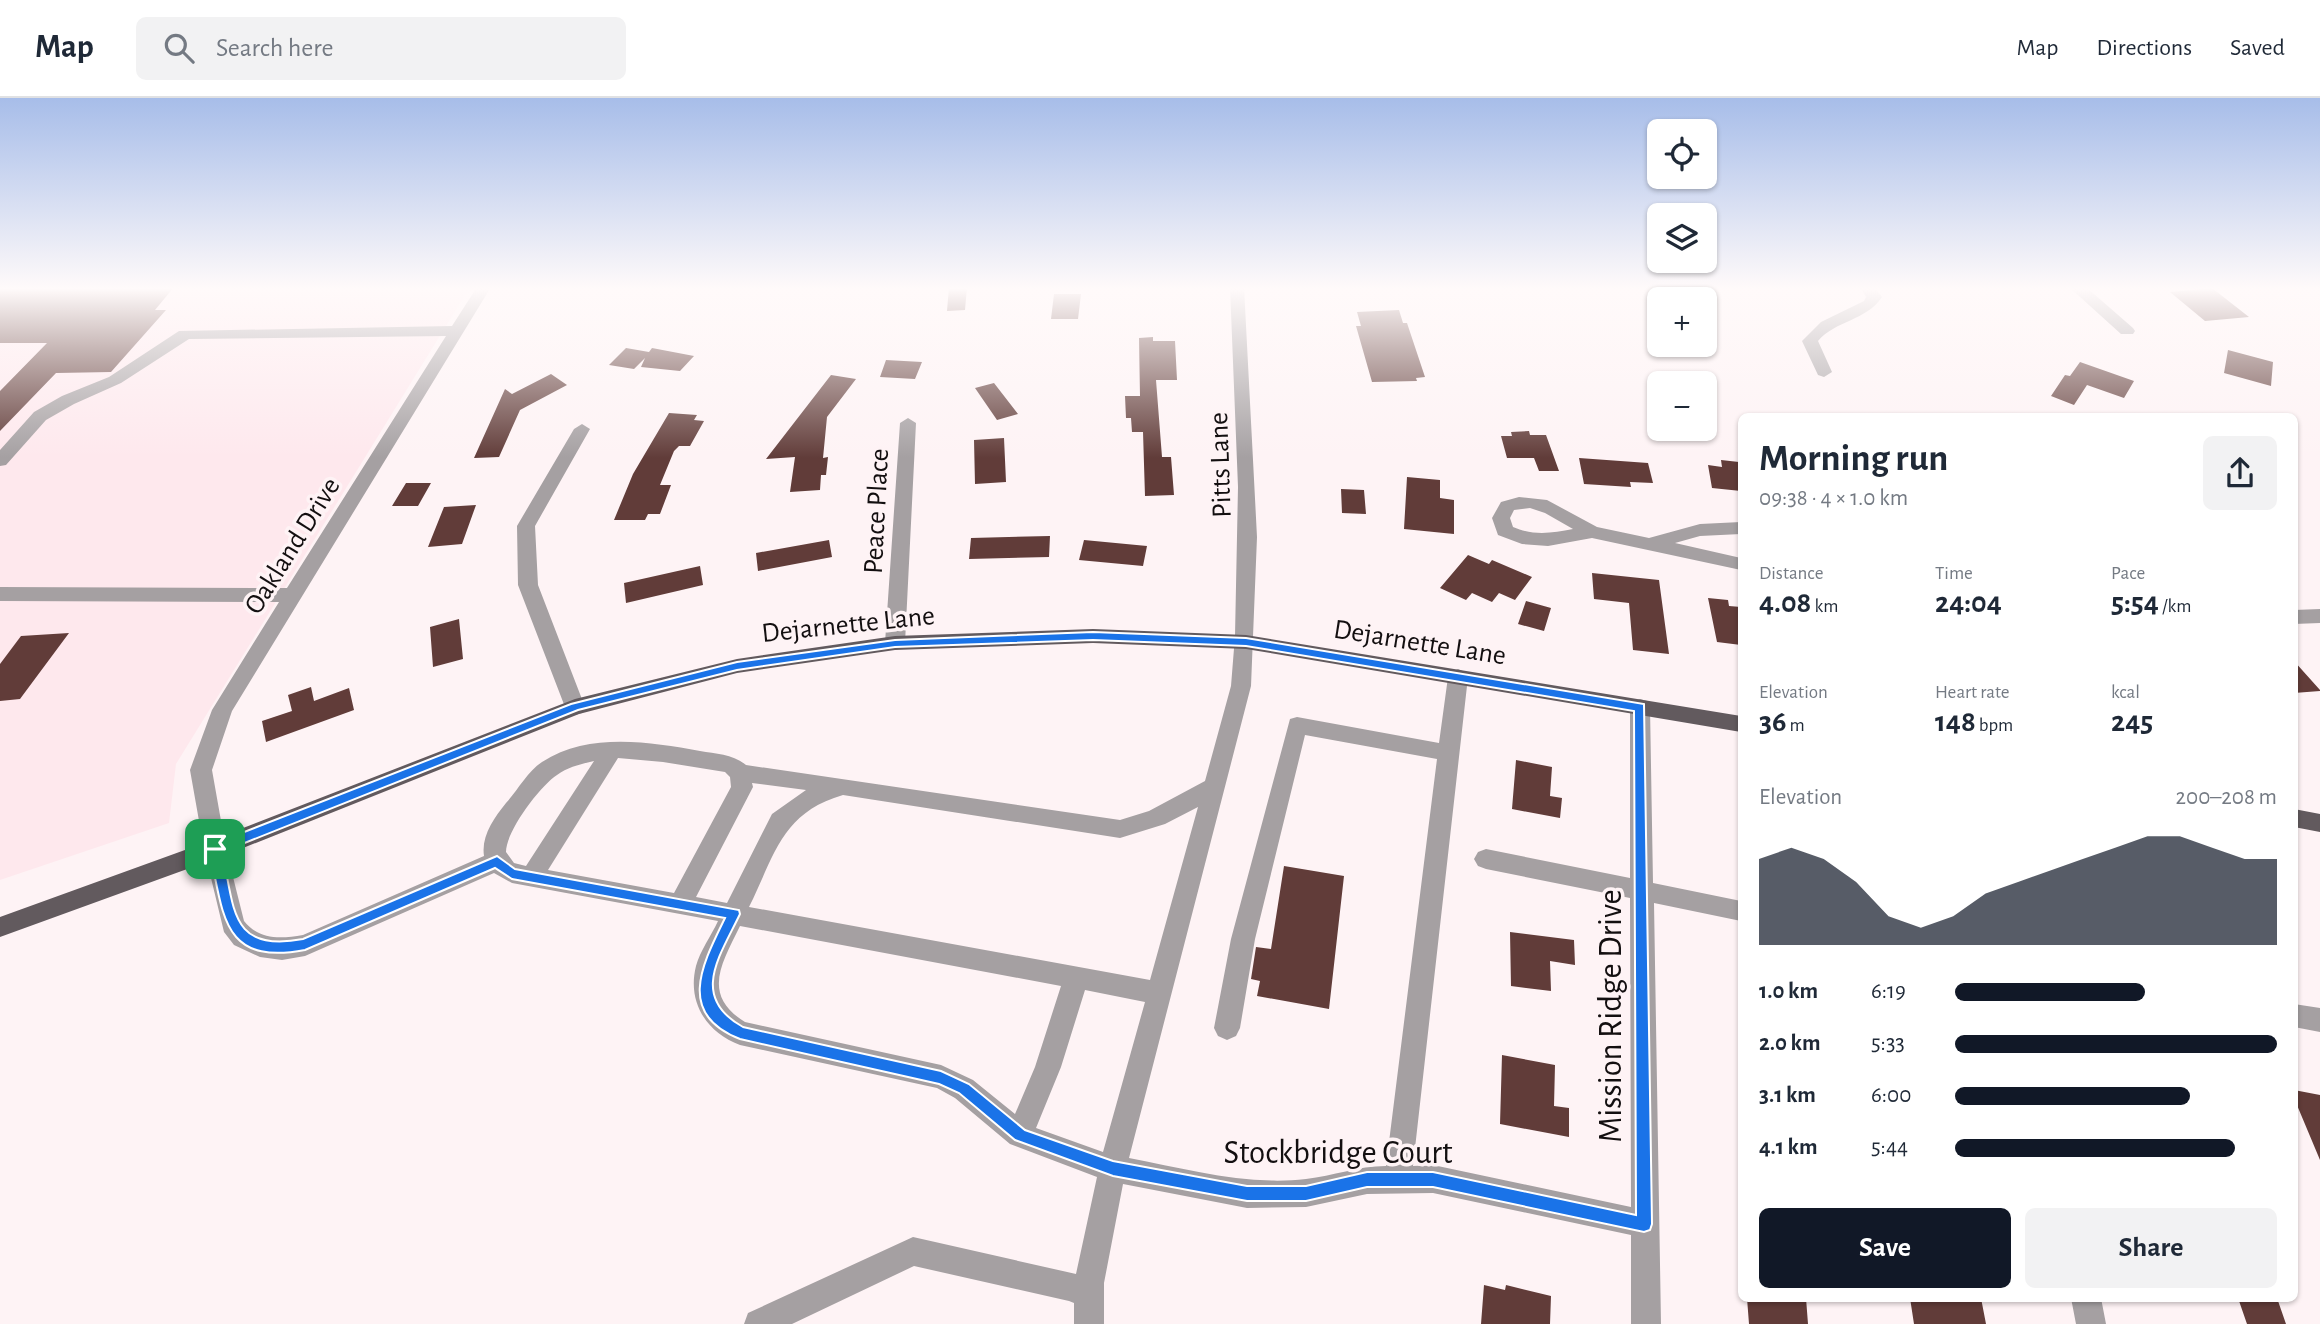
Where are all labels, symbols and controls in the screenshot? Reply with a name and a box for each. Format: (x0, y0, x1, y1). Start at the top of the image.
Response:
search box (136, 17, 626, 80)
icon: search (160, 29, 198, 67)
text: Map (35, 31, 94, 64)
text: Search here (216, 35, 334, 61)
text: Map (2016, 36, 2058, 60)
text: Directions (2096, 36, 2192, 60)
text: Saved (2230, 36, 2285, 60)
map controls (1647, 119, 1717, 441)
button: locate (1647, 119, 1717, 189)
button: layers (1647, 203, 1717, 273)
button: + (1647, 287, 1717, 357)
button: − (1647, 371, 1717, 441)
street label: Pitts Lane (1205, 412, 1237, 518)
button: share (2203, 436, 2277, 510)
text: Morning run (1759, 440, 1948, 478)
street label: Peace Place (860, 448, 894, 575)
street label: Oakland Drive (240, 473, 346, 619)
text: 09:38 · 4 × 1.0 km (1759, 487, 1908, 510)
text: Distance (1759, 564, 1823, 583)
text: Time (1935, 564, 1973, 583)
text: Pace (2111, 564, 2145, 583)
text: 4.08 (1759, 588, 1811, 618)
text: 24:04 (1935, 588, 2002, 618)
text: 5:54 (2111, 588, 2159, 618)
text: km (1811, 597, 1838, 616)
text: /km (2159, 597, 2191, 616)
street label: Dejarnette Lane (760, 602, 936, 648)
street label: Dejarnette Lane (1331, 616, 1508, 670)
text: Elevation (1759, 683, 1828, 702)
text: Heart rate (1935, 683, 2010, 702)
text: kcal (2111, 683, 2140, 702)
text: 36 (1759, 707, 1786, 737)
text: 148 (1935, 707, 1976, 737)
text: 245 (2111, 707, 2153, 737)
text: m (1786, 716, 1805, 735)
text: bpm (1976, 716, 2013, 735)
text: Elevation (1759, 786, 1842, 809)
text: 200–208 m (2176, 786, 2277, 809)
pin (185, 819, 245, 879)
icon: arrive (196, 830, 234, 868)
street label: Mission Ridge Drive (1595, 889, 1628, 1143)
text: 1.0 km (1759, 980, 1818, 1003)
text: 6:19 (1871, 980, 1906, 1003)
text: 2.0 km (1759, 1032, 1821, 1055)
text: 5:33 (1871, 1032, 1905, 1055)
text: 3.1 km (1759, 1084, 1816, 1107)
text: 6:00 (1871, 1084, 1911, 1107)
text: 4.1 km (1759, 1136, 1818, 1159)
text: 5:44 (1871, 1136, 1908, 1159)
street label: Stockbridge Court (1223, 1137, 1453, 1170)
button: Save (1759, 1208, 2011, 1288)
button: Share (2025, 1208, 2277, 1288)

